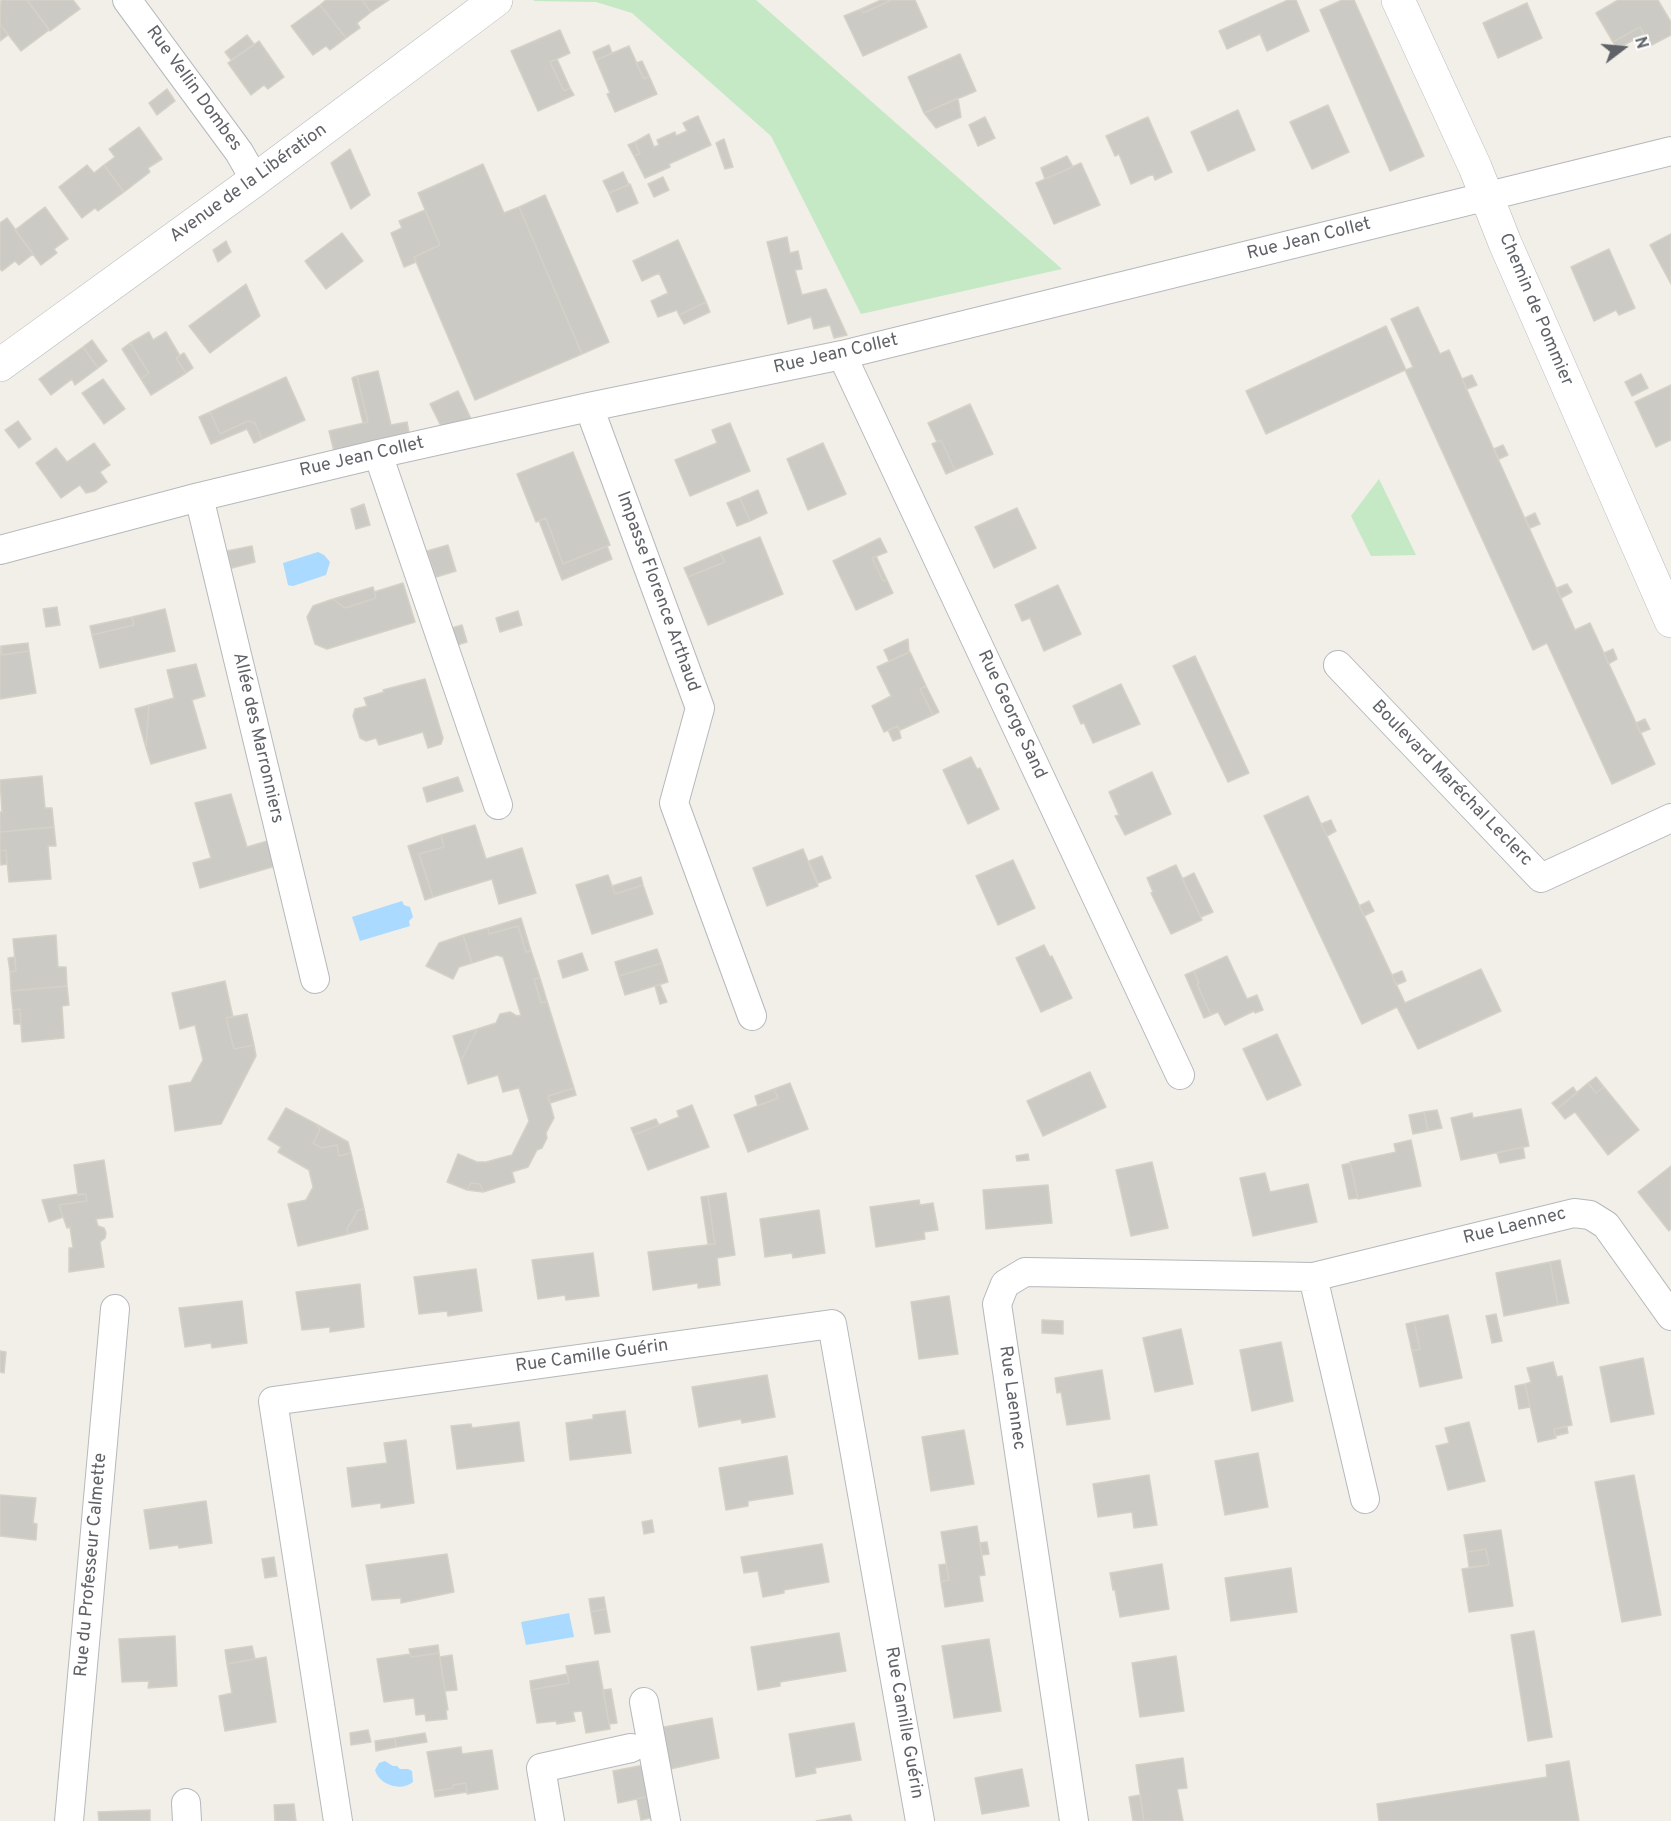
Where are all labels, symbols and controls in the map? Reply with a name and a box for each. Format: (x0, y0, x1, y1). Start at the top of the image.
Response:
north arrow (1593, 18, 1653, 78)
street label: Rue Vellin Dombes (140, 22, 246, 156)
text: N (1629, 35, 1652, 51)
street label: Avenue de la Libération (166, 120, 332, 248)
street label: Rue Jean Collet (1245, 214, 1373, 266)
street label: Chemin de Pommier (1493, 230, 1577, 390)
street label: Rue Jean Collet (772, 330, 900, 380)
street label: Rue Jean Collet (298, 433, 426, 483)
street label: Impasse Florence Arthaud (611, 489, 703, 695)
street label: Rue George Sand (972, 647, 1050, 783)
street label: Allée des Marronniers (227, 650, 287, 826)
street label: Boulevard Maréchal Leclerc (1366, 697, 1536, 871)
street label: Rue Laennec (1461, 1204, 1569, 1250)
street label: Rue Camille Guérin (514, 1336, 670, 1378)
street label: Rue Laennec (993, 1344, 1029, 1452)
street label: Rue du Professeur Calmette (71, 1452, 113, 1678)
street label: Rue Camille Guérin (879, 1645, 927, 1801)

